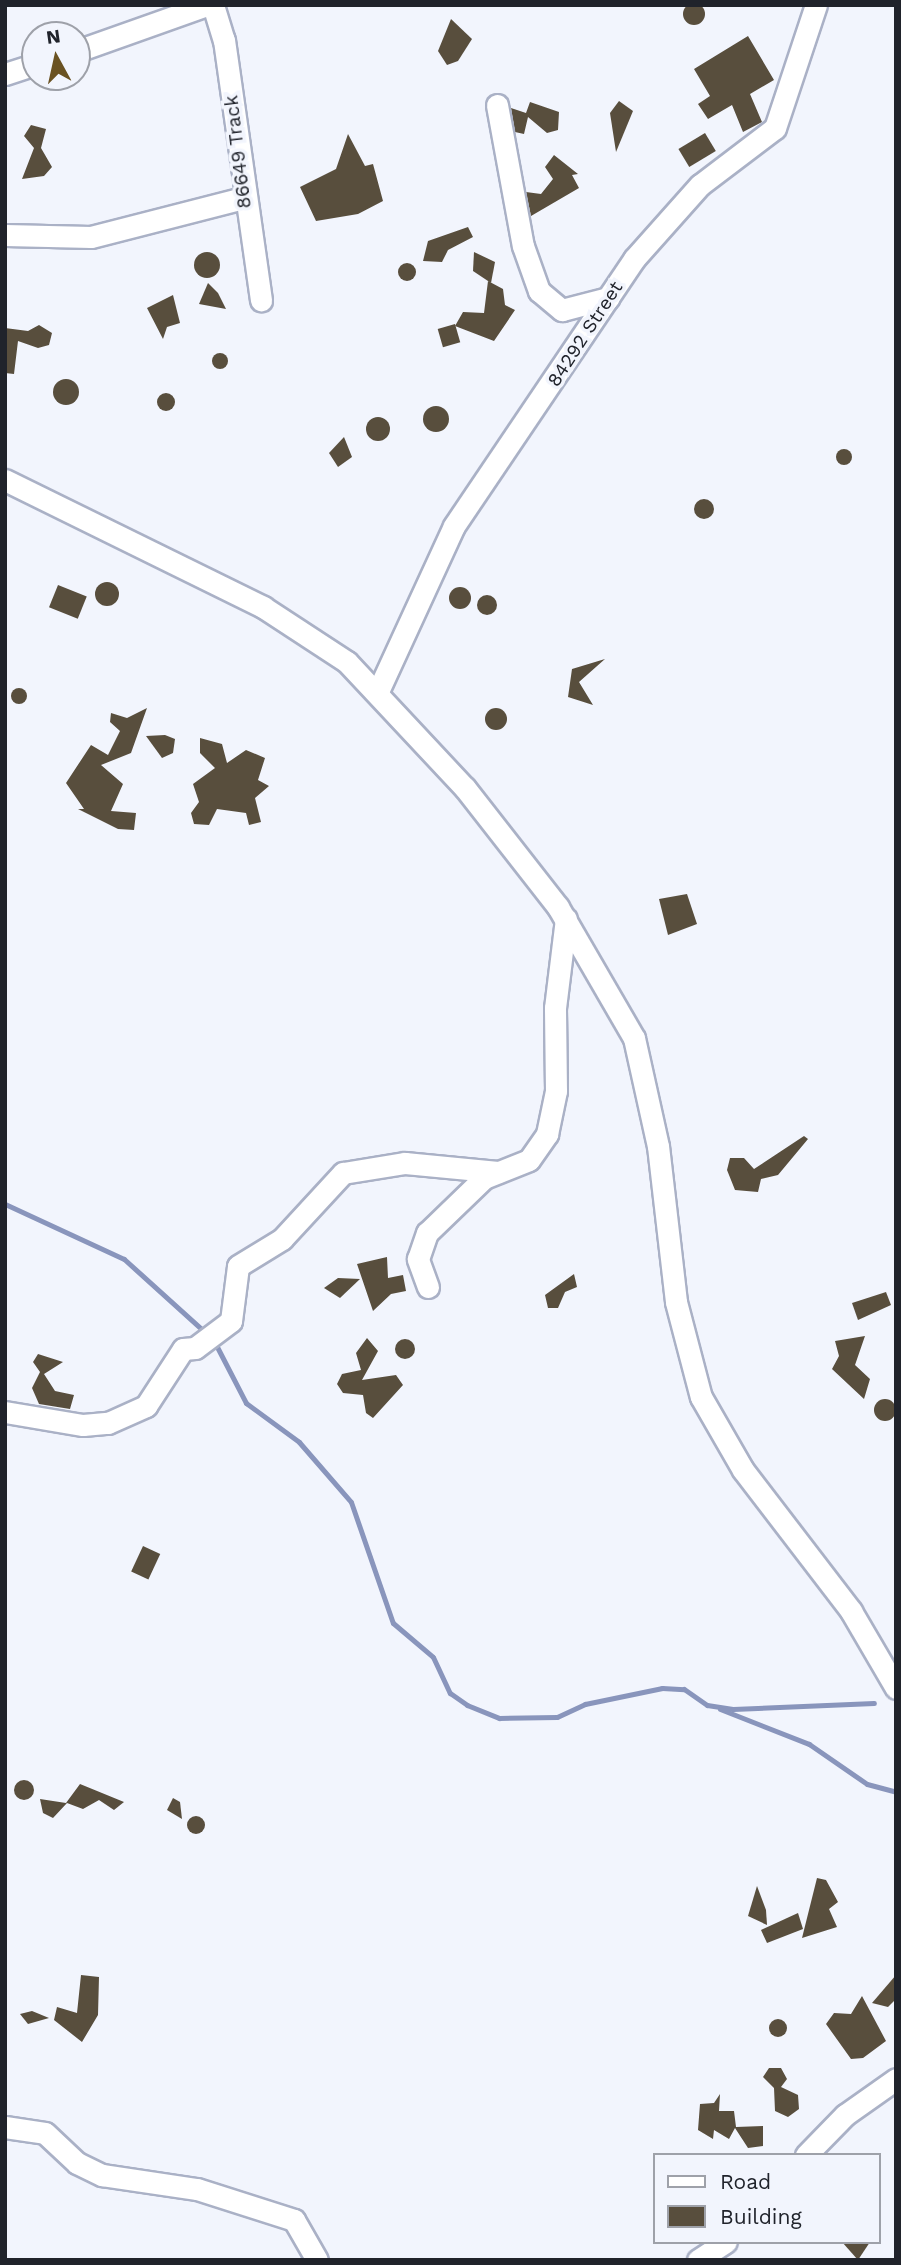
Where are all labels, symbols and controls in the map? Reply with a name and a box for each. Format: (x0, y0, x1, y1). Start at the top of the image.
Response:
north arrow (21, 21, 91, 91)
text: N (45, 24, 62, 49)
street label: 86649 Track (220, 94, 256, 210)
street label: 84292 Street (543, 277, 627, 391)
legend (652, 2153, 880, 2244)
text: Road (720, 2169, 771, 2194)
text: Building (720, 2204, 802, 2229)

